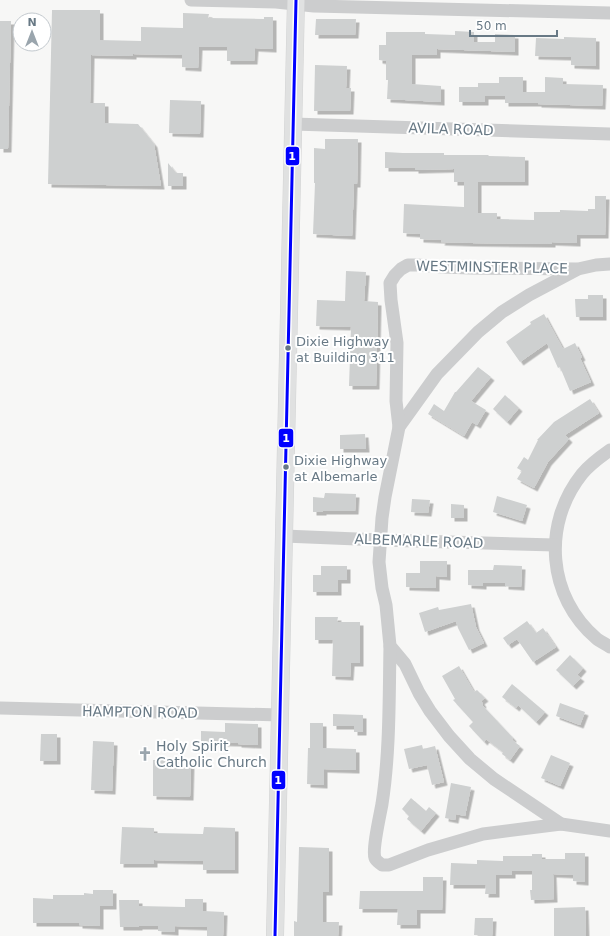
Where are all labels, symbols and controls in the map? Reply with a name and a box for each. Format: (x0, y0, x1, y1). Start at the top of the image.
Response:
north arrow (12, 12, 52, 52)
scale bar (470, 12, 557, 38)
text: N (27, 16, 37, 29)
text: 50 m (476, 19, 507, 33)
street label: AVILA ROAD (408, 120, 494, 138)
line badge: 1 (285, 146, 300, 166)
text: 1 (288, 150, 296, 163)
street label: WESTMINSTER PLACE (416, 258, 568, 276)
place label: Dixie Highway at Building 311 (296, 334, 395, 365)
marker: Dixie Highway at Building 311 (283, 343, 293, 353)
line badge: 1 (278, 428, 294, 448)
text: 1 (282, 432, 290, 445)
place label: Dixie Highway at Albemarle (294, 453, 388, 484)
marker: Dixie Highway at Albemarle (281, 462, 291, 472)
street label: ALBEMARLE ROAD (354, 531, 484, 551)
street label: HAMPTON ROAD (82, 703, 198, 721)
place label: Holy Spirit Catholic Church (156, 738, 267, 770)
church icon: Holy Spirit Catholic Church (137, 746, 153, 762)
line badge: 1 (271, 770, 286, 790)
text: 1 (274, 774, 282, 787)

